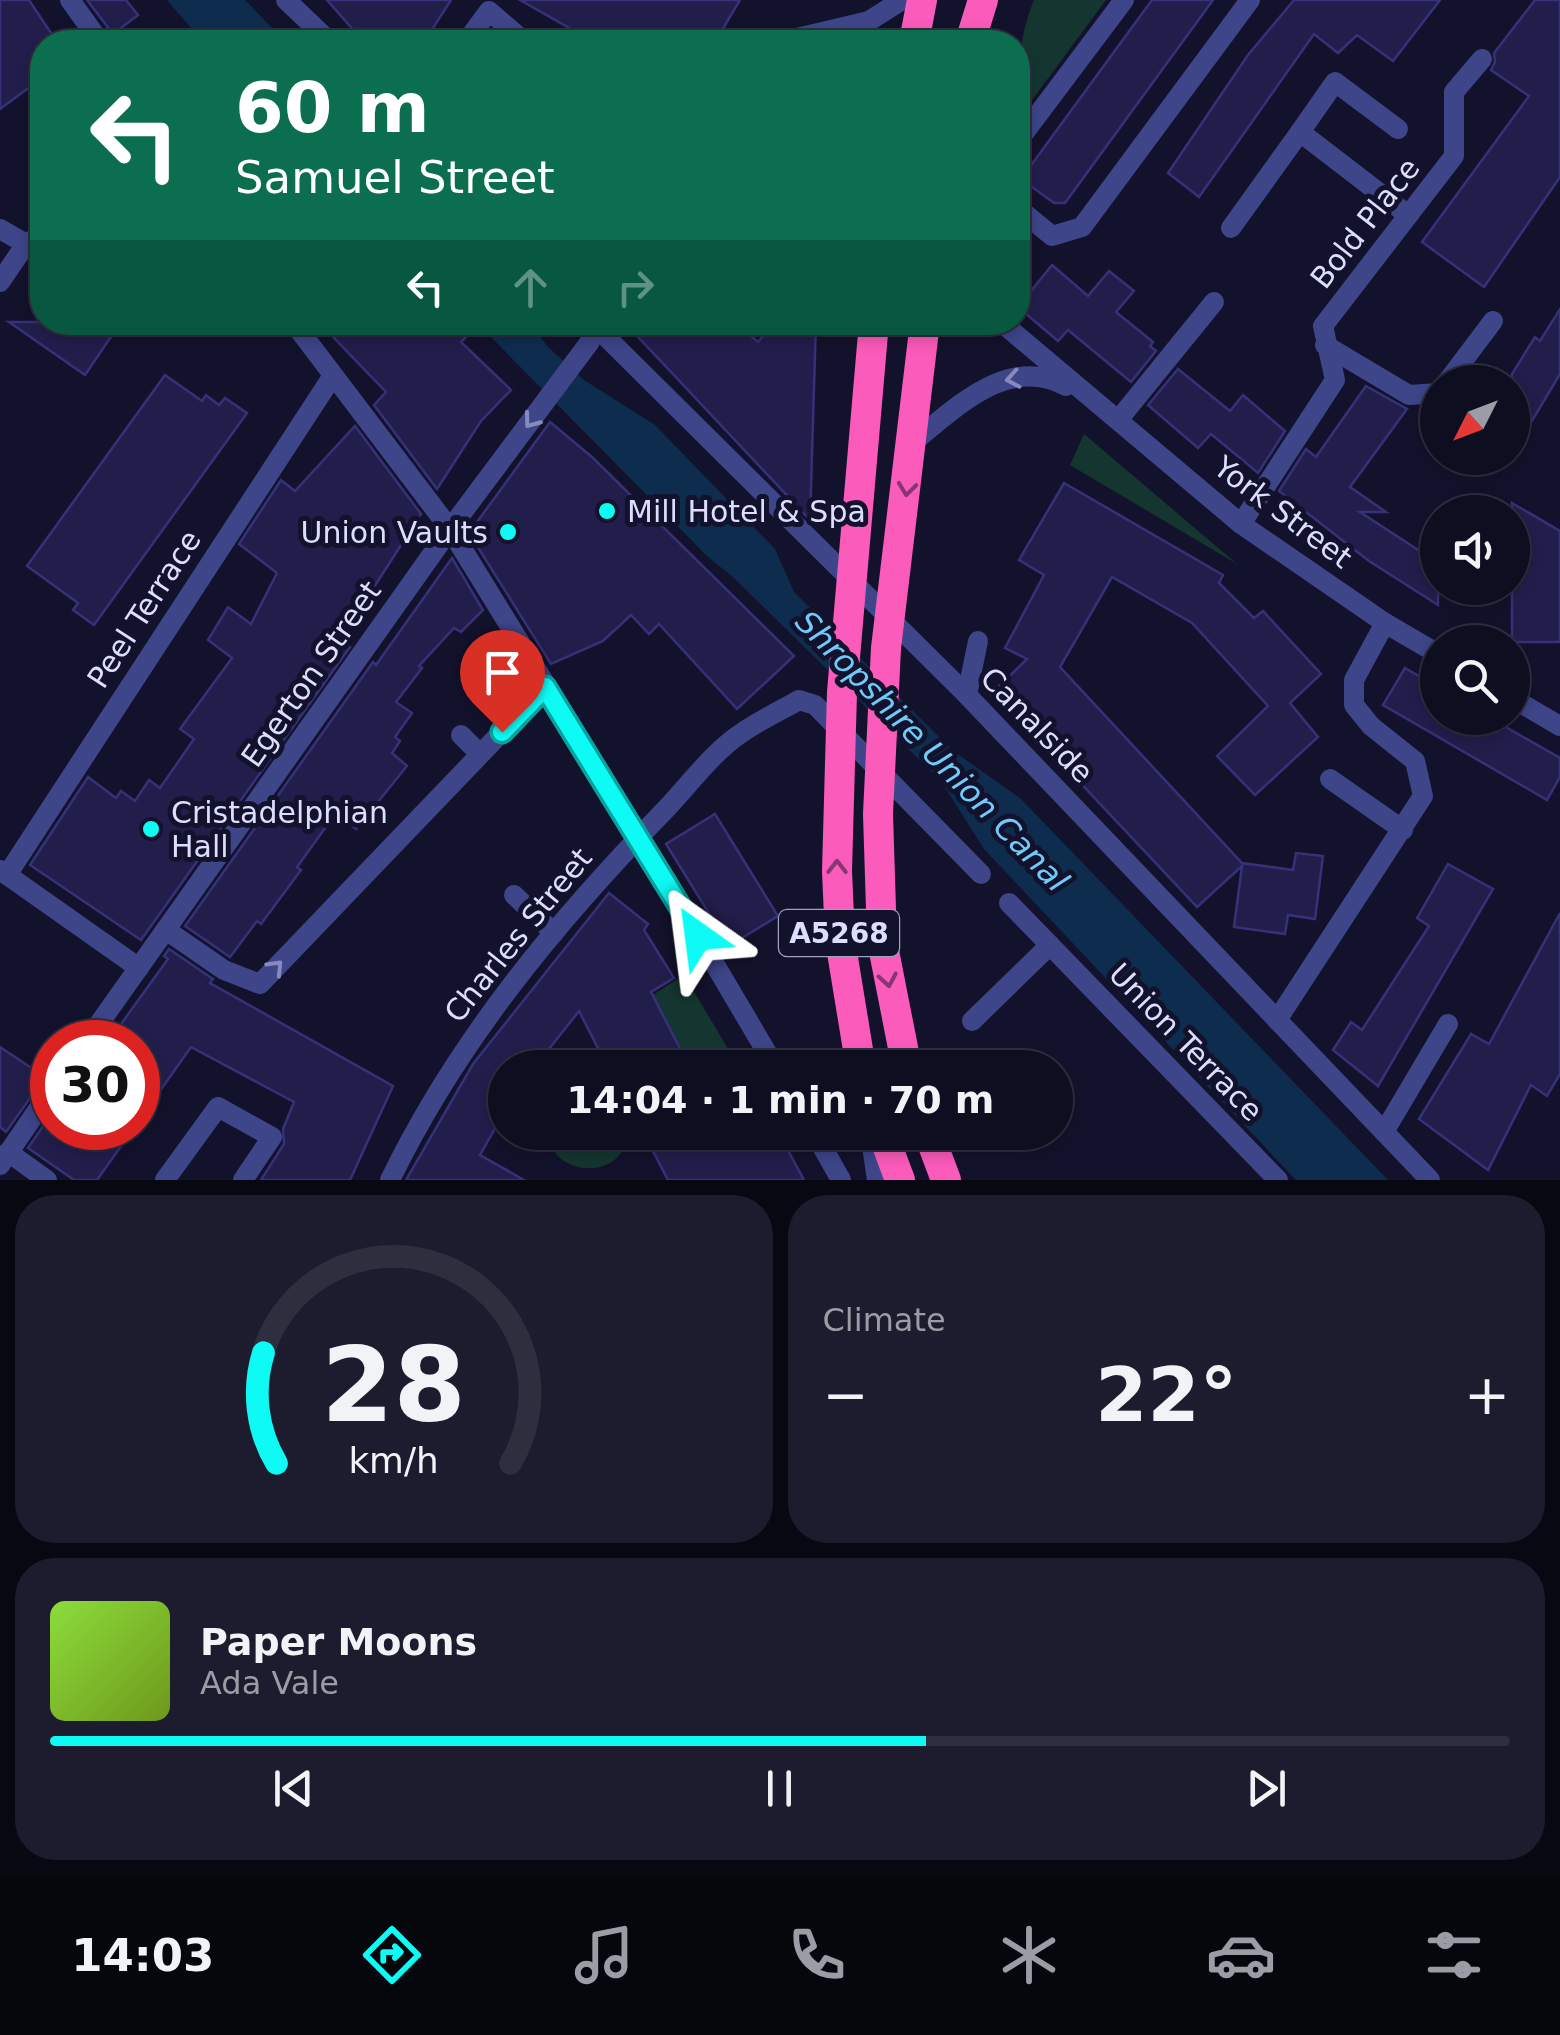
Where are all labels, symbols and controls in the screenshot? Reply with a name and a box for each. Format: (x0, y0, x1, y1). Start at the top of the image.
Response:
text: 60 m (235, 67, 430, 149)
icon: left (70, 70, 200, 200)
text: Samuel Street (235, 151, 555, 204)
street label: Bold Place (1303, 151, 1427, 295)
icon: left (398, 260, 453, 315)
icon: ahead (503, 260, 558, 315)
icon: right (608, 260, 663, 315)
north arrow (1420, 365, 1530, 475)
map controls (1420, 365, 1530, 735)
one-way arrow (1005, 368, 1021, 389)
one-way arrow (525, 410, 542, 428)
street label: York Street (1207, 448, 1359, 575)
one-way arrow (897, 481, 918, 497)
place label: Mill Hotel & Spa (627, 494, 866, 529)
button: sound (1420, 495, 1530, 605)
marker: Mill Hotel & Spa (596, 500, 618, 522)
place label: Union Vaults (300, 515, 488, 550)
marker: Union Vaults (497, 521, 519, 543)
street label: Peel Terrace (80, 524, 208, 694)
street label: Egerton Street (234, 574, 388, 774)
water label: Shropshire Union Canal (788, 603, 1076, 899)
button: search (1420, 625, 1530, 735)
pin (460, 630, 545, 733)
icon: arrive (475, 645, 530, 700)
street label: Canalside (974, 660, 1100, 790)
place label: Cristadelphian Hall (171, 795, 388, 864)
marker: Cristadelphian Hall (140, 818, 162, 840)
street label: Charles Street (437, 841, 599, 1029)
one-way arrow (826, 858, 848, 874)
position arrow (646, 884, 750, 988)
road number: A5268 (779, 910, 899, 956)
street label: Union Terrace (1102, 956, 1270, 1128)
one-way arrow (264, 961, 282, 979)
one-way arrow (877, 972, 898, 989)
speed limit sign: 30 (30, 1020, 160, 1150)
text: 14:04 · 1 min · 70 m (567, 1078, 994, 1122)
text: Climate (823, 1301, 946, 1339)
text: 28 (321, 1324, 466, 1446)
text: 22° (1095, 1351, 1237, 1439)
text: − (823, 1363, 869, 1427)
text: + (1464, 1363, 1510, 1427)
text: km/h (349, 1440, 439, 1481)
text: Paper Moons (200, 1620, 477, 1664)
text: Ada Vale (200, 1664, 339, 1702)
icon: previous (266, 1761, 321, 1816)
icon: pause (752, 1761, 807, 1816)
icon: next (1239, 1761, 1294, 1816)
icon: directions (357, 1920, 427, 1990)
icon: music (569, 1920, 639, 1990)
icon: phone (782, 1920, 852, 1990)
icon: climate (994, 1920, 1064, 1990)
icon: car (1206, 1920, 1276, 1990)
icon: filters (1419, 1920, 1489, 1990)
text: 14:03 (71, 1929, 214, 1982)

